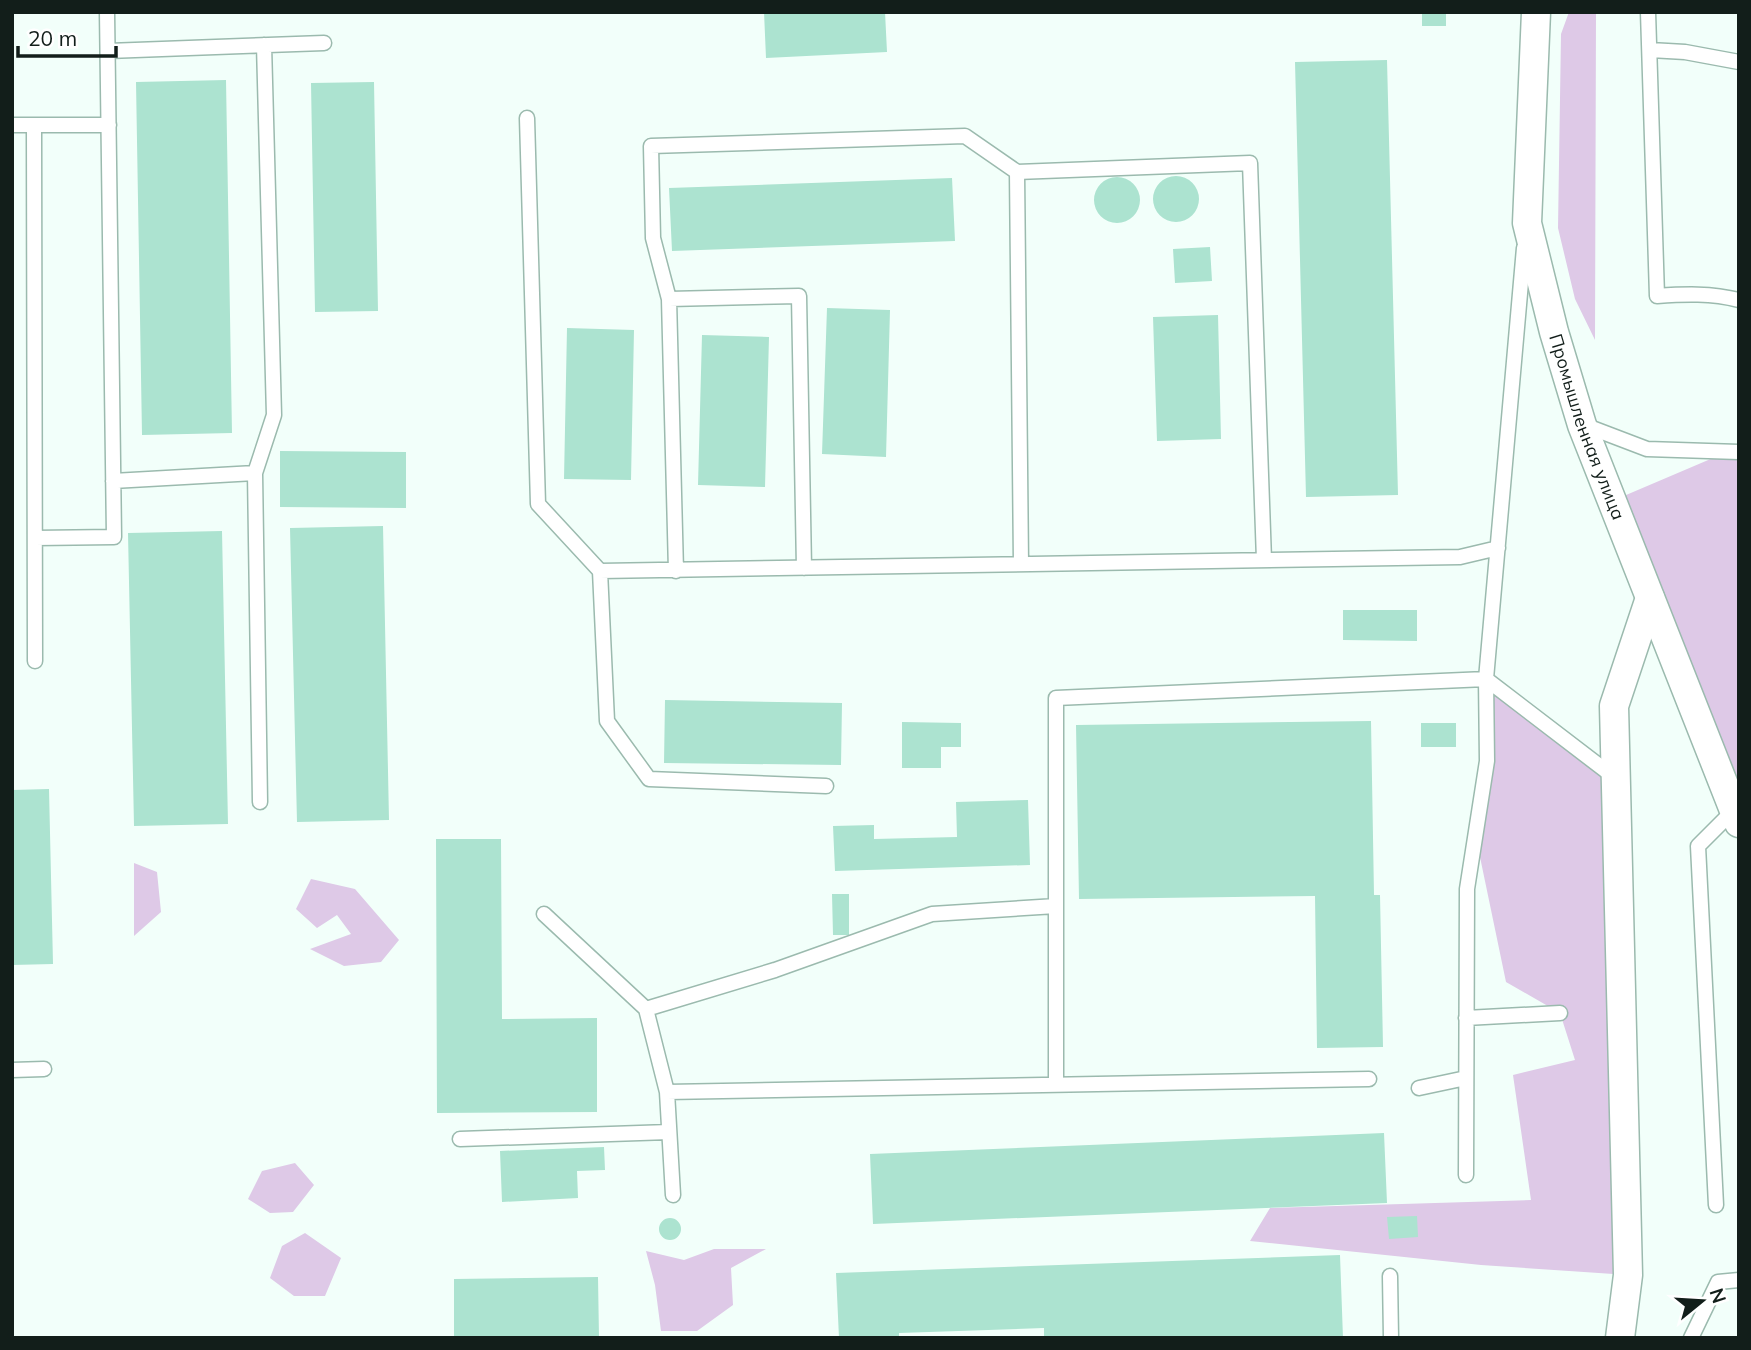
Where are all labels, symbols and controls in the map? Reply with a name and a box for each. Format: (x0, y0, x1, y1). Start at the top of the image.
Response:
scale bar (18, 14, 116, 58)
text: 20 m (28, 25, 77, 51)
street label: Промышленная улица (1544, 331, 1630, 523)
north arrow (1667, 1266, 1737, 1336)
text: N (1705, 1285, 1732, 1306)

